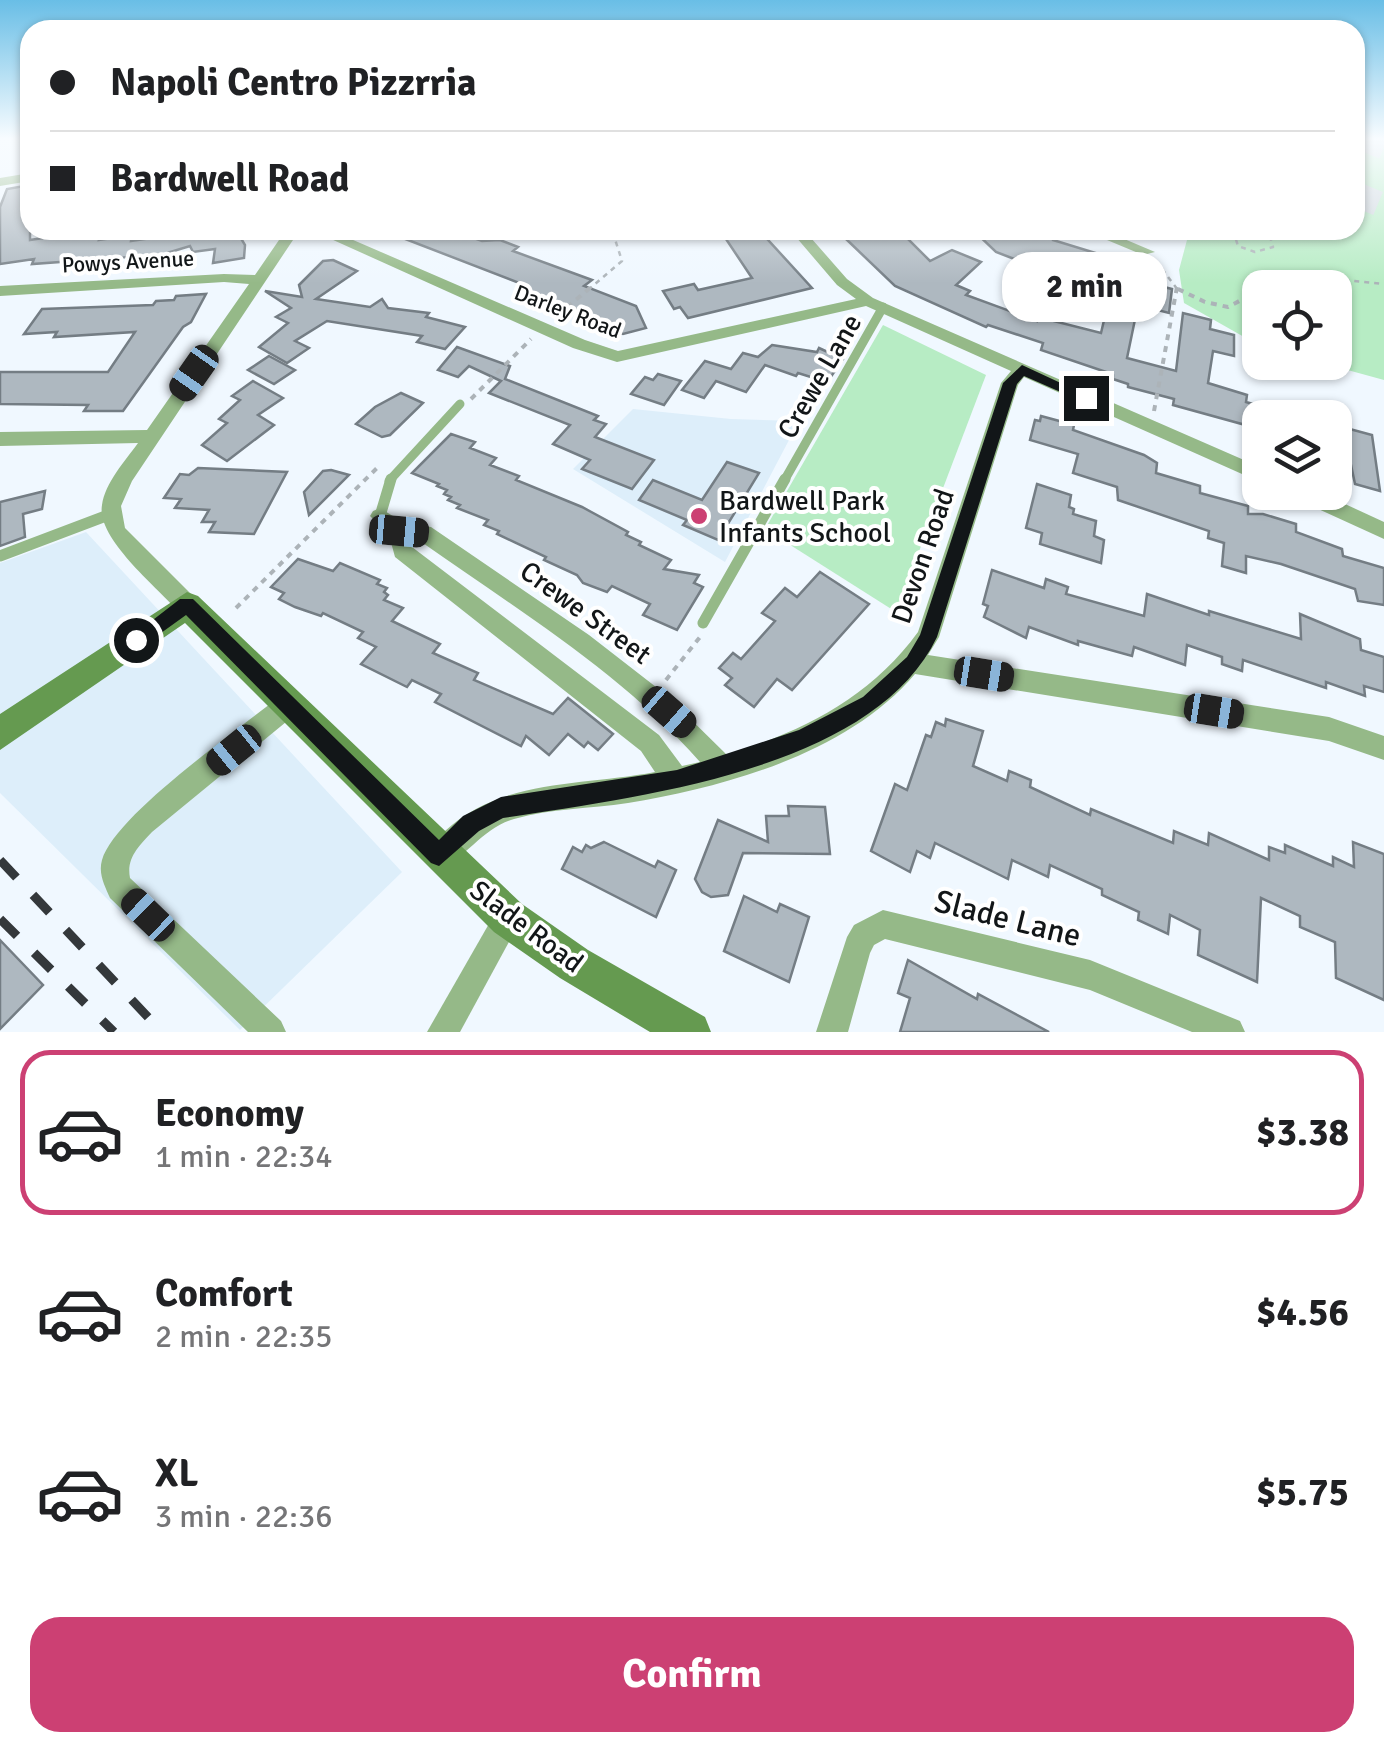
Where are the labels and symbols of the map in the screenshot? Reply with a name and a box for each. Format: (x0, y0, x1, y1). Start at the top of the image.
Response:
street label: Powys Avenue (61, 245, 195, 278)
callout: 2 min (1004, 253, 1168, 323)
street label: Darley Road (510, 279, 625, 344)
street label: Crewe Lane (771, 308, 869, 445)
car (165, 340, 223, 406)
route end (1064, 376, 1109, 421)
place label: Bardwell Park Infants School (719, 484, 891, 550)
street label: Devon Road (884, 485, 962, 628)
marker: Bardwell Park Infants School (688, 505, 710, 527)
car (368, 513, 430, 549)
street label: Crewe Street (513, 554, 658, 672)
route start (114, 618, 159, 663)
car (952, 654, 1016, 694)
car (637, 681, 701, 743)
car (1182, 691, 1246, 731)
car (201, 719, 267, 781)
street label: Slade Road (463, 873, 590, 980)
street label: Slade Lane (931, 881, 1085, 955)
car (116, 883, 180, 947)

